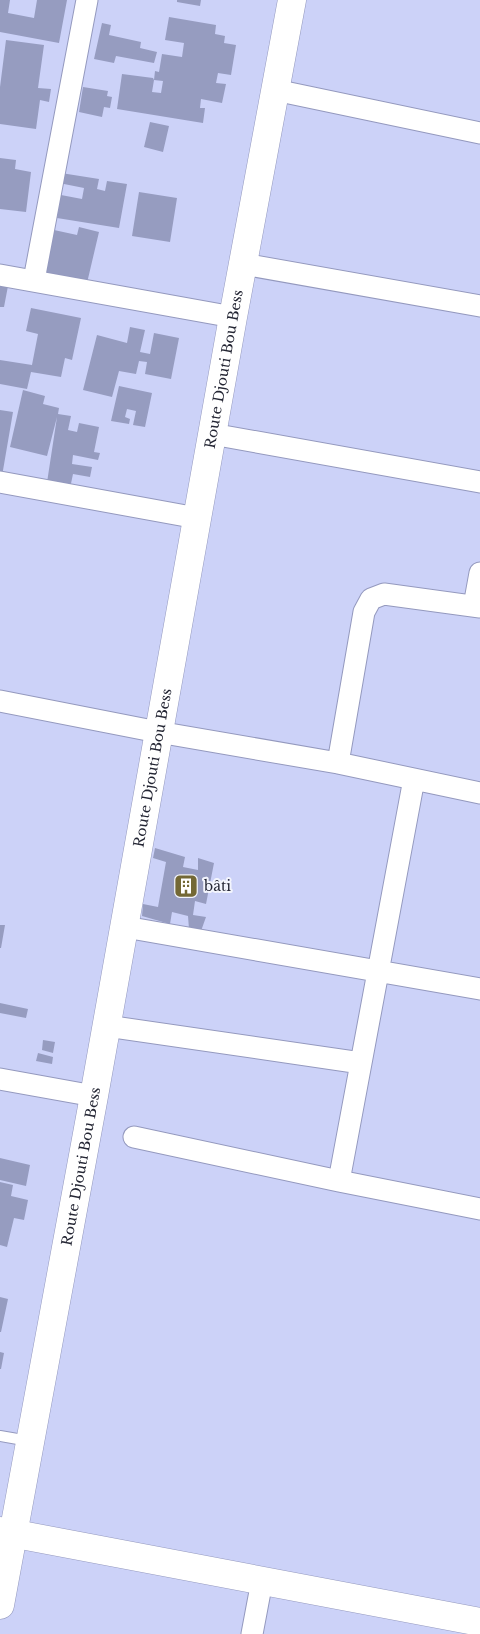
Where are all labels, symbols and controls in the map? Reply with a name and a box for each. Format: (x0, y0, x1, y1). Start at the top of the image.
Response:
street label: Route Djouti Bou Bess (201, 288, 247, 450)
street label: Route Djouti Bou Bess (130, 687, 176, 849)
building icon: bâti (173, 873, 199, 899)
place label: bâti (203, 877, 231, 895)
street label: Route Djouti Bou Bess (58, 1086, 104, 1247)

